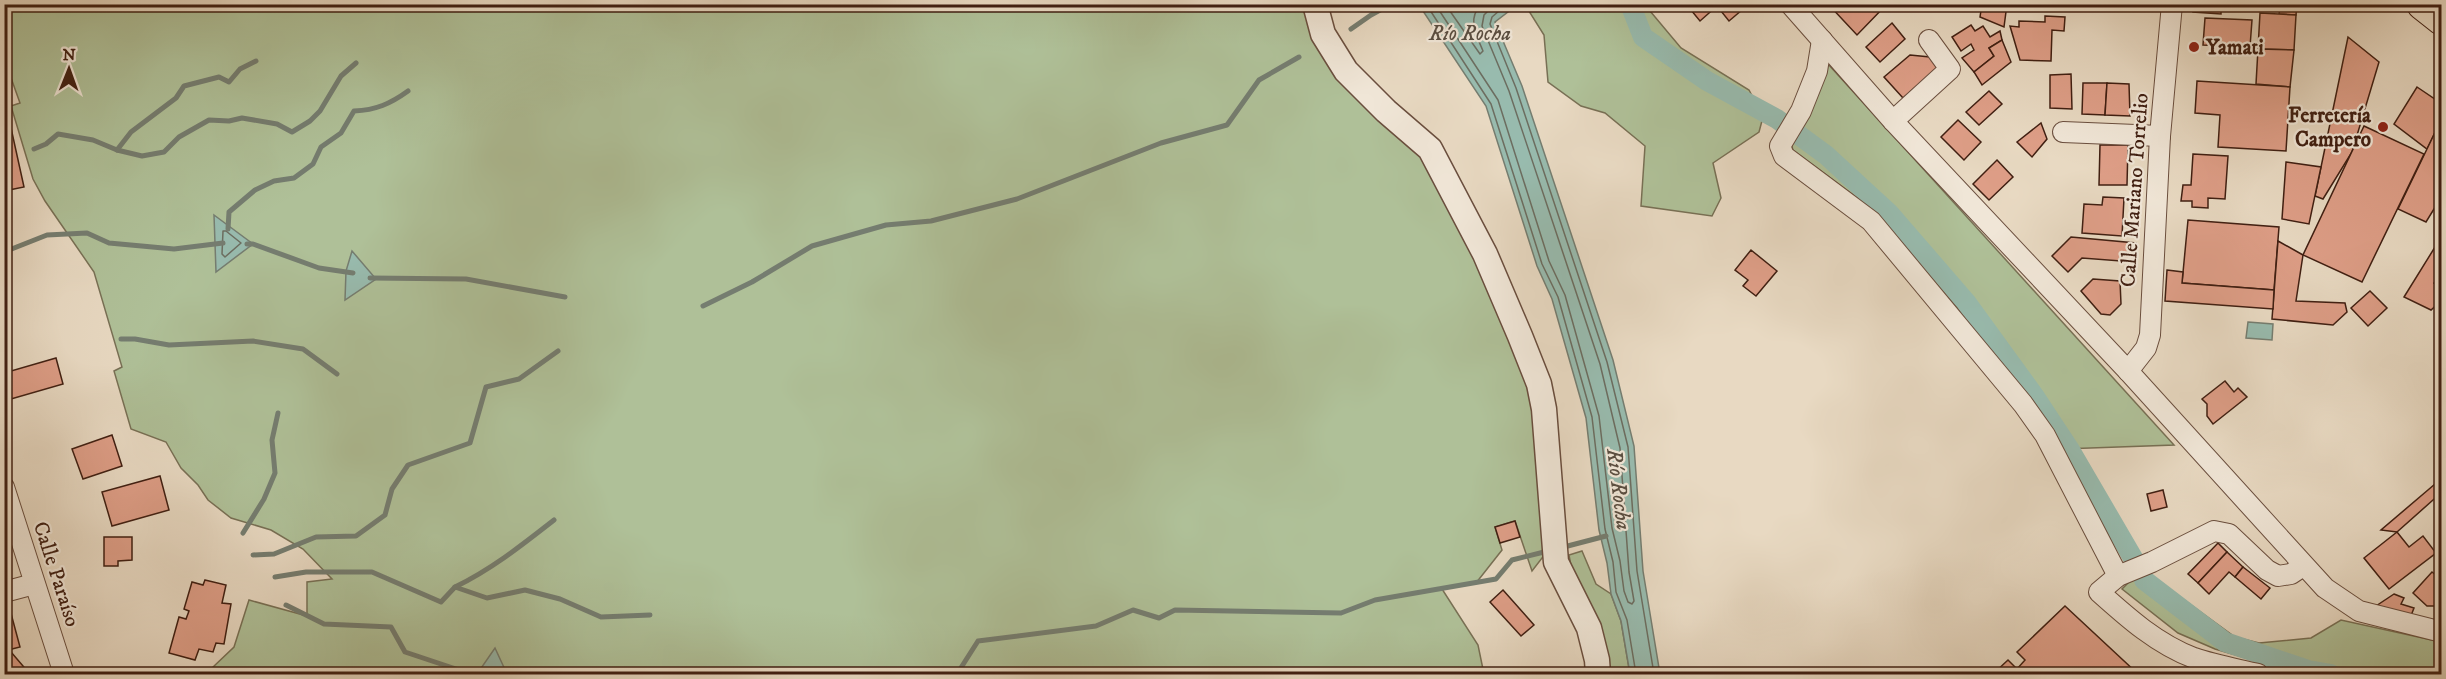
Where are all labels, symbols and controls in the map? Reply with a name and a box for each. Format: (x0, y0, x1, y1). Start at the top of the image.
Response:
water label: Río Rocha (1428, 20, 1511, 47)
place label: Yamati (2205, 35, 2264, 61)
north arrow (39, 39, 99, 99)
marker: Yamati (2187, 40, 2201, 54)
text: N (63, 45, 76, 65)
street label: Calle Mariano Torrelio (2115, 92, 2155, 288)
place label: Ferretería Campero (2288, 103, 2372, 153)
marker: Ferretería Campero (2376, 120, 2390, 134)
water label: Río Rocha (1600, 446, 1637, 532)
street label: Calle Paraíso (27, 518, 85, 630)

